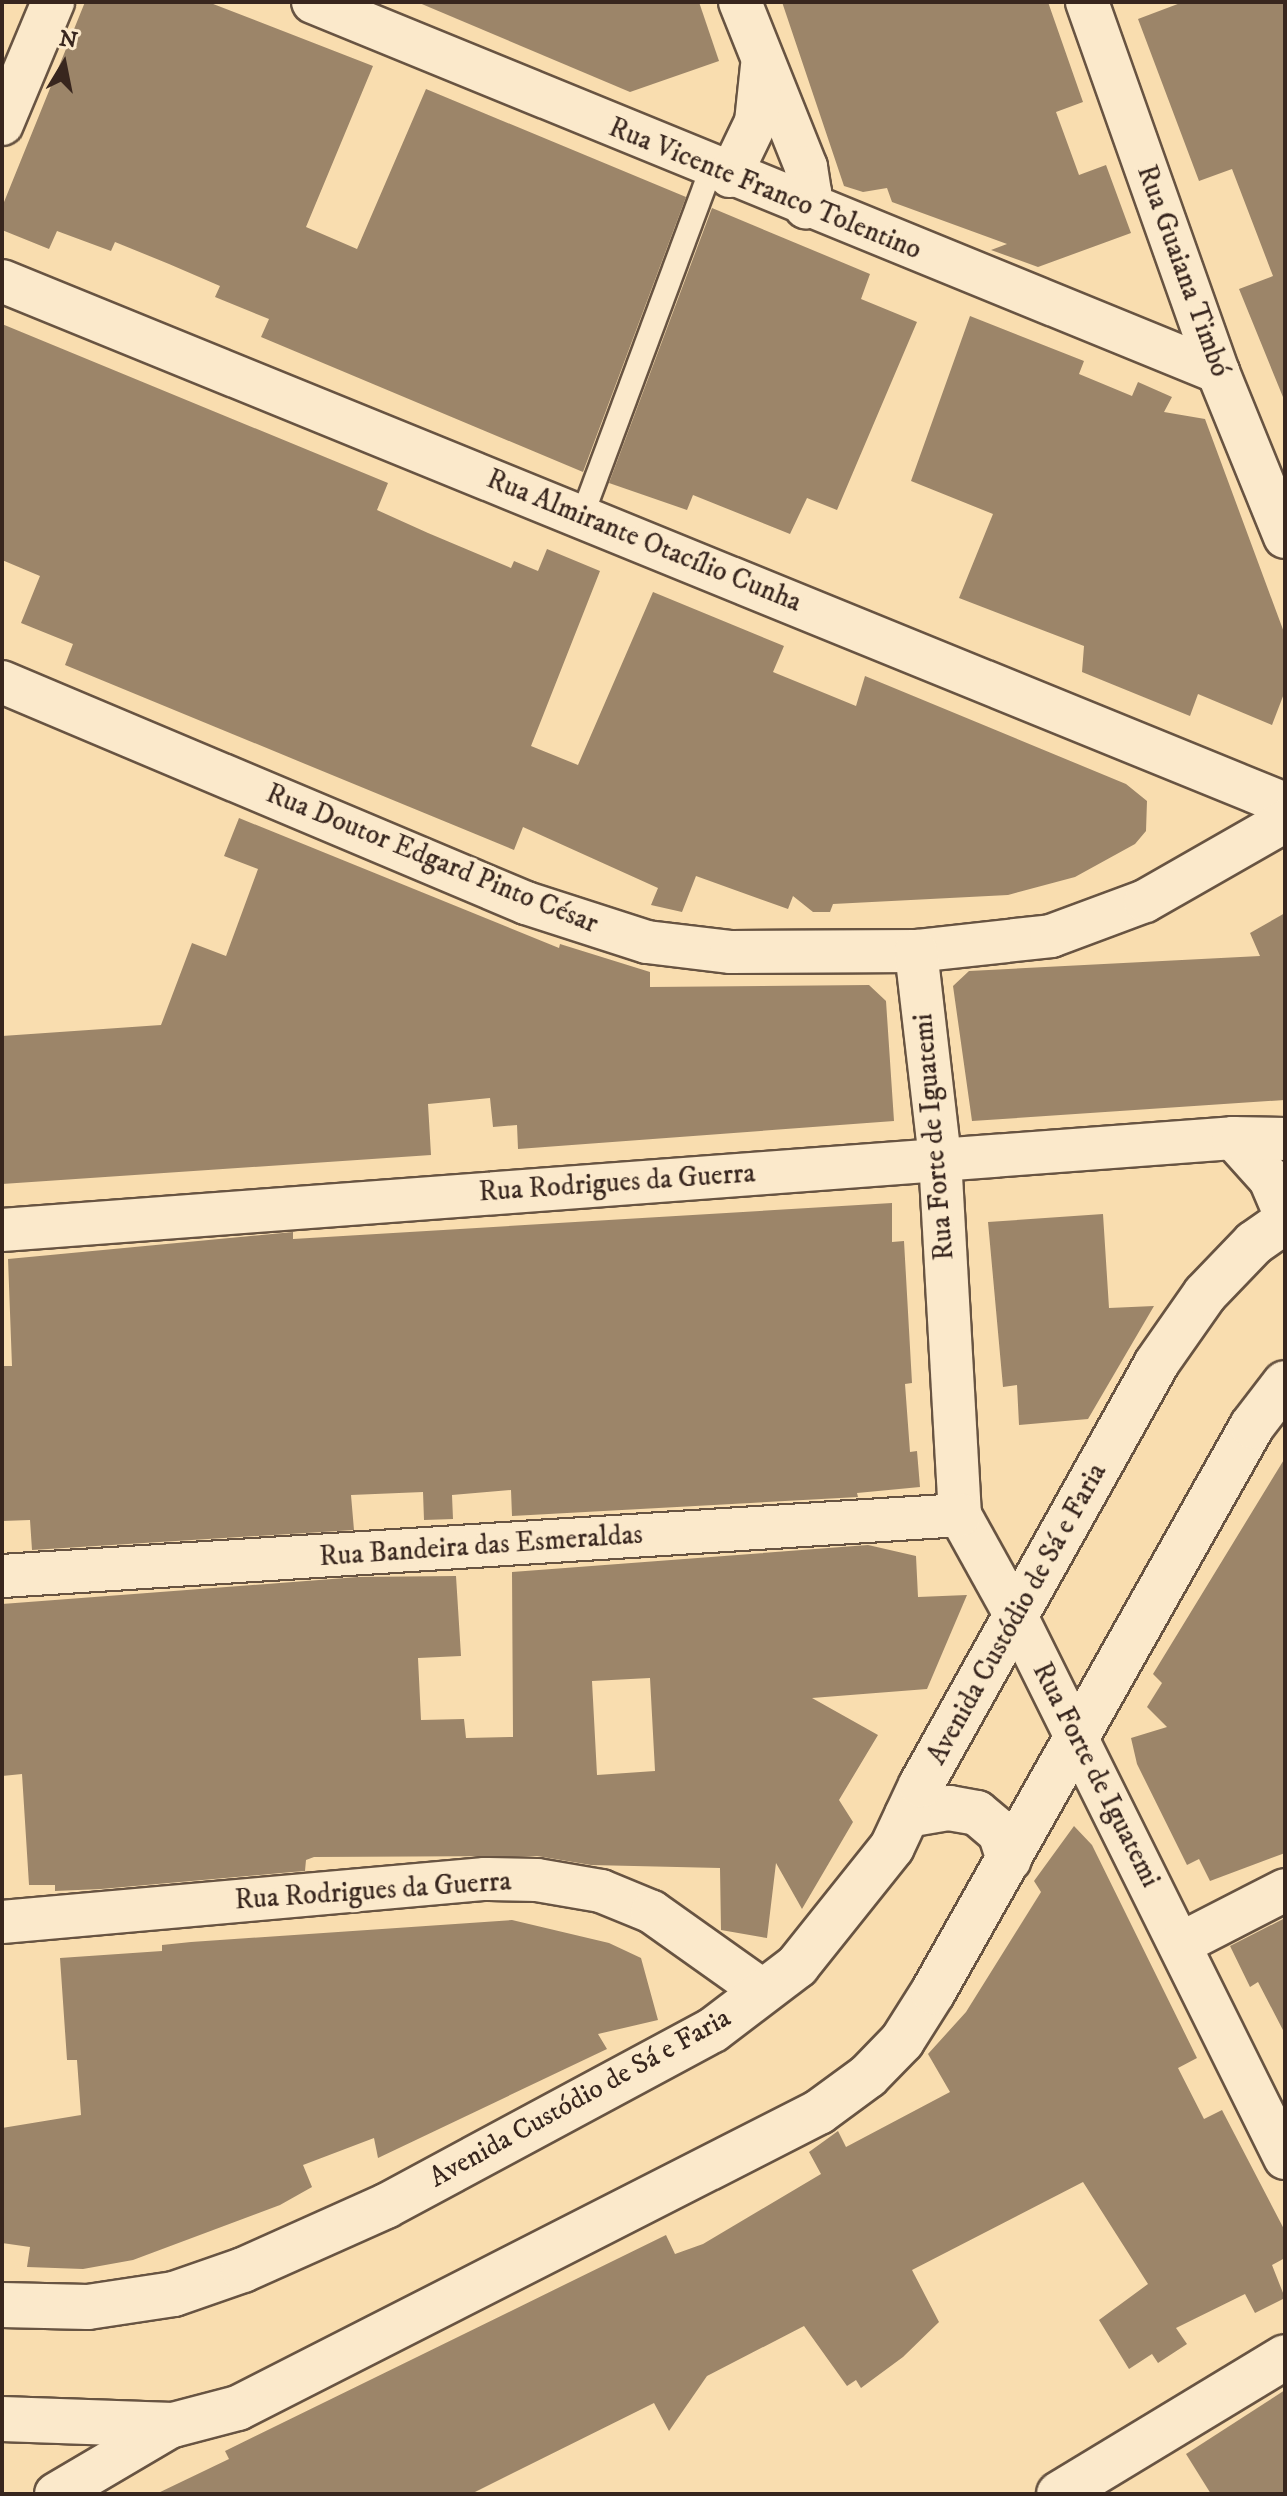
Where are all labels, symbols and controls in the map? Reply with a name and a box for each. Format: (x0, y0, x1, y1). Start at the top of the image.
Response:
north arrow (24, 24, 104, 104)
text: N (57, 25, 79, 55)
street label: Rua Vicente Franco Tolentino (604, 111, 926, 267)
street label: Rua Guaiana Timbó (1129, 161, 1237, 381)
street label: Rua Almirante Otacílio Cunha (482, 462, 806, 620)
street label: Rua Doutor Edgard Pinto César (261, 777, 603, 941)
street label: Rua Forte de Iguatemi (906, 1012, 962, 1262)
street label: Rua Rodrigues da Guerra (478, 1157, 756, 1209)
street label: Avenida Custódio de Sá e Faria (920, 1458, 1114, 1770)
street label: Rua Bandeira das Esmeraldas (318, 1518, 644, 1574)
street label: Rua Forte de Iguatemi (1025, 1657, 1167, 1893)
street label: Rua Rodrigues da Guerra (234, 1865, 512, 1917)
street label: Avenida Custódio de Sá e Faria (424, 2001, 736, 2195)

